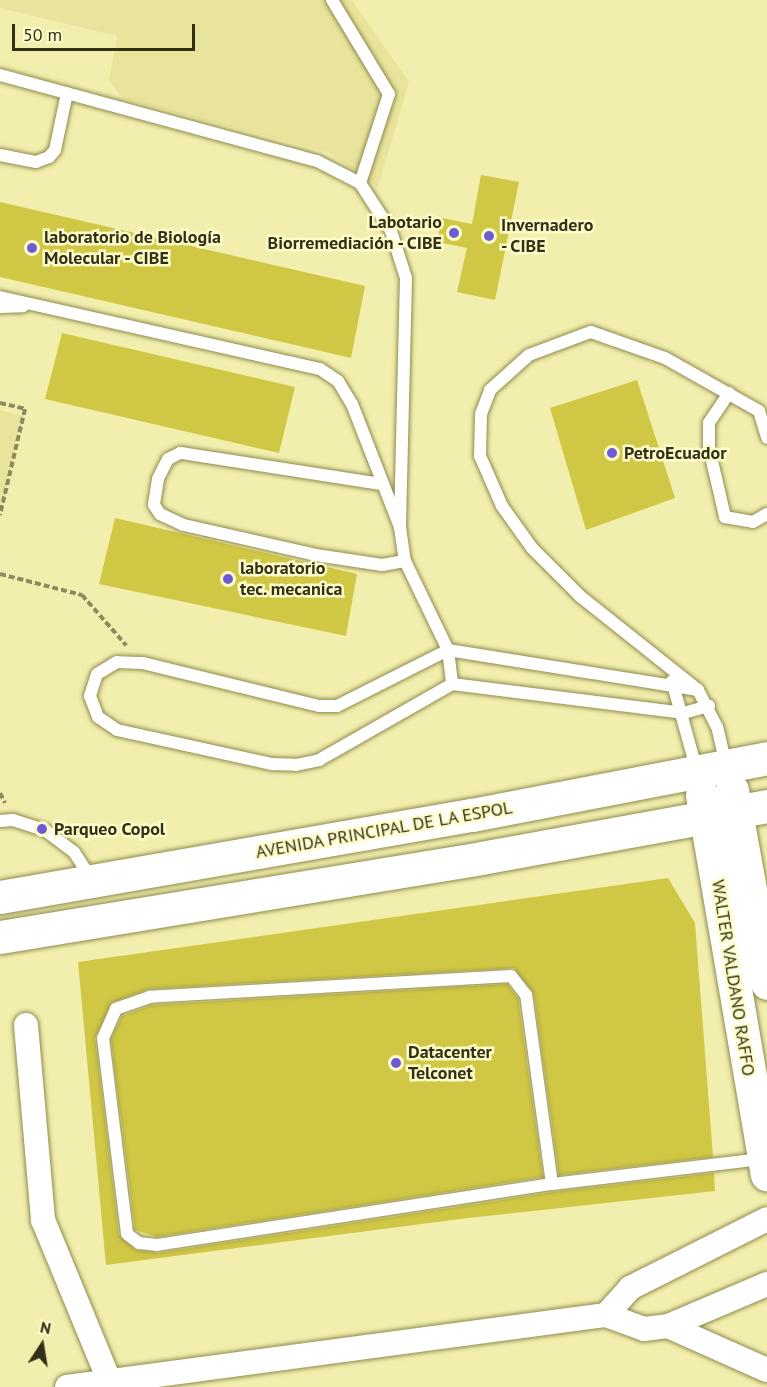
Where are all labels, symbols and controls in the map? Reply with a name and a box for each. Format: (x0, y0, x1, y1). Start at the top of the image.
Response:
scale bar (15, 12, 198, 50)
text: 50 m (23, 23, 62, 46)
place label: Labotario Biorremediación - CIBE (265, 212, 442, 254)
place label: Invernadero - CIBE (501, 215, 593, 258)
marker: Labotario Biorremediación - CIBE (447, 226, 461, 240)
place label: laboratorio de Biología Molecular - CIBE (44, 227, 221, 270)
marker: Invernadero - CIBE (482, 229, 496, 243)
marker: laboratorio de Biología Molecular - CIBE (25, 241, 39, 255)
place label: PetroEcuador (624, 442, 727, 464)
marker: PetroEcuador (605, 446, 619, 460)
place label: laboratorio tec. mecanica (240, 558, 344, 600)
marker: laboratorio tec. mecanica (221, 572, 235, 586)
street label: AVENIDA PRINCIPAL DE LA ESPOL (253, 797, 515, 863)
place label: Parqueo Copol (54, 818, 165, 840)
marker: Parqueo Copol (35, 822, 49, 836)
street label: WALTER VALDANO RAFFO (707, 878, 759, 1078)
place label: Datacenter Telconet (408, 1042, 492, 1084)
marker: Datacenter Telconet (389, 1056, 403, 1070)
north arrow (12, 1315, 72, 1375)
text: N (39, 1317, 53, 1338)

